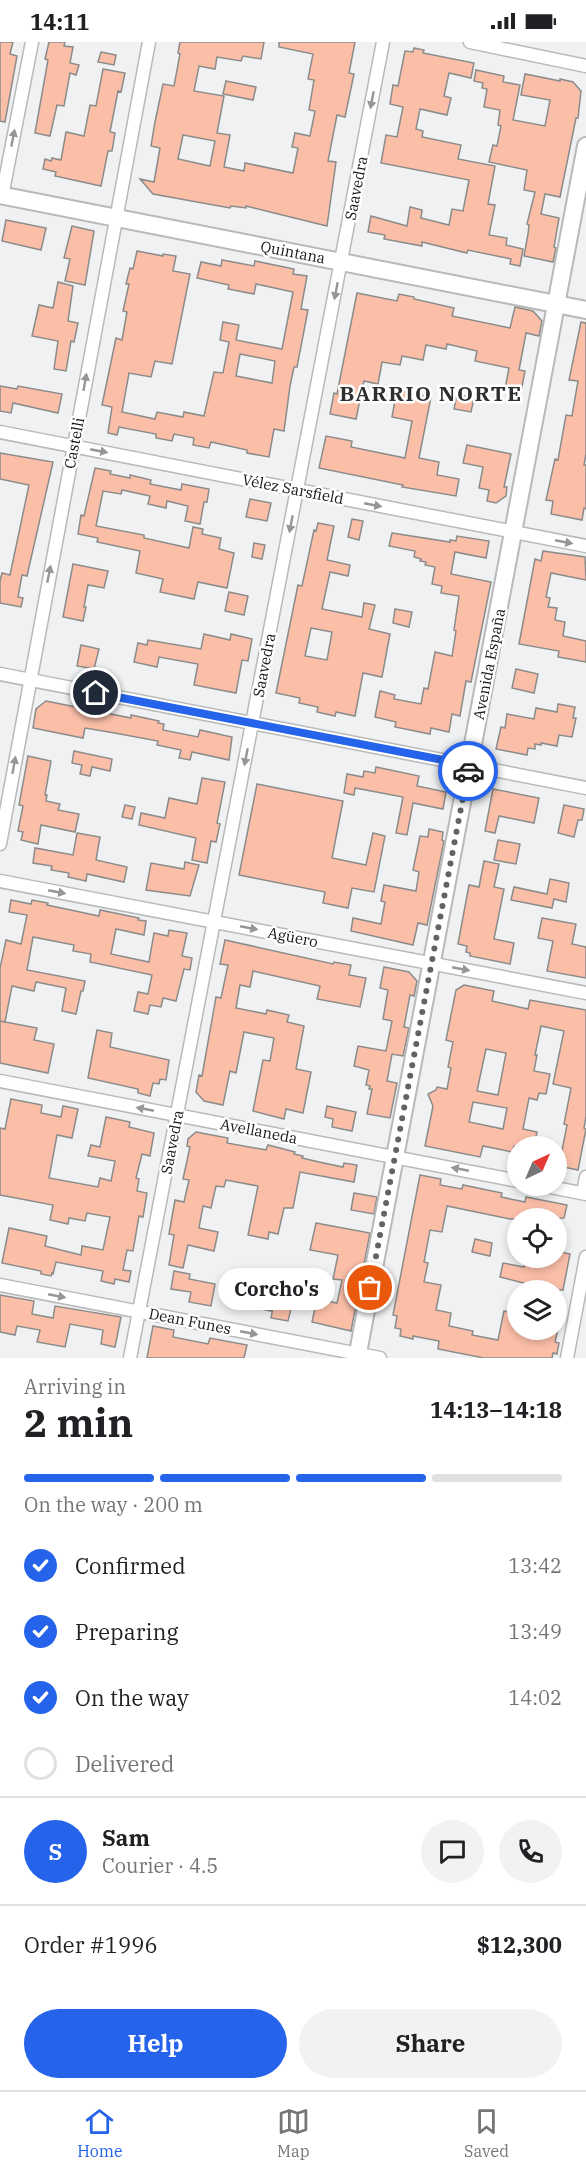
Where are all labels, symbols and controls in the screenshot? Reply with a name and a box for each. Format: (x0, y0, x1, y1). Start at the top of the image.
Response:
text: 14:11 (30, 7, 89, 36)
one-way arrow (367, 90, 376, 109)
one-way arrow (9, 129, 18, 148)
street label: Saavedra (340, 154, 372, 222)
street label: Quintana (259, 236, 327, 268)
one-way arrow (331, 282, 340, 301)
one-way arrow (81, 372, 90, 391)
district label: BARRIO NORTE (339, 379, 523, 407)
street label: Castelli (60, 415, 88, 470)
one-way arrow (89, 447, 108, 456)
street label: Vélez Sarsfield (241, 470, 345, 508)
one-way arrow (363, 501, 382, 510)
one-way arrow (286, 514, 295, 533)
one-way arrow (555, 538, 574, 547)
one-way arrow (45, 564, 54, 583)
street label: Avenida España (469, 607, 509, 721)
street label: Saavedra (248, 631, 280, 699)
pin (70, 667, 121, 718)
icon: home (79, 676, 112, 709)
courier (438, 741, 498, 801)
one-way arrow (241, 747, 250, 766)
icon: car (452, 755, 485, 788)
one-way arrow (10, 756, 19, 775)
one-way arrow (48, 888, 67, 897)
street label: Agüero (266, 923, 320, 951)
one-way arrow (240, 924, 259, 933)
one-way arrow (452, 965, 471, 974)
one-way arrow (135, 1104, 154, 1113)
street label: Saavedra (156, 1108, 188, 1176)
street label: Avellaneda (219, 1114, 299, 1148)
north arrow (507, 1136, 567, 1196)
map controls (507, 1136, 567, 1340)
one-way arrow (450, 1164, 469, 1173)
button: locate (507, 1208, 567, 1268)
pin (344, 1262, 395, 1313)
callout: Corcho's (217, 1267, 334, 1309)
icon: bag (353, 1271, 386, 1304)
text: Corcho's (234, 1275, 319, 1302)
button: layers (507, 1280, 567, 1340)
one-way arrow (48, 1292, 67, 1301)
street label: Dean Funes (147, 1304, 233, 1338)
one-way arrow (240, 1329, 259, 1338)
text: Arriving in (24, 1373, 126, 1400)
text: 14:13–14:18 (430, 1395, 562, 1424)
text: 2 min (24, 1397, 133, 1448)
text: On the way · 200 m (24, 1491, 203, 1518)
icon: check (24, 1549, 57, 1582)
text: Confirmed (75, 1551, 186, 1580)
text: 13:42 (508, 1552, 562, 1579)
icon: check (24, 1615, 57, 1648)
text: Preparing (75, 1617, 179, 1646)
text: 13:49 (508, 1618, 562, 1645)
icon: check (24, 1681, 57, 1714)
text: On the way (75, 1683, 189, 1712)
text: 14:02 (508, 1684, 562, 1711)
text: Delivered (75, 1749, 174, 1778)
button: chat (421, 1820, 484, 1883)
button: phone (499, 1820, 562, 1883)
text: Sam (102, 1823, 150, 1852)
text: S (49, 1837, 62, 1866)
text: Courier · 4.5 (102, 1852, 218, 1879)
text: Order #1996 (24, 1930, 158, 1959)
text: $12,300 (477, 1930, 562, 1959)
button: Help (24, 2009, 287, 2078)
button: Share (299, 2009, 562, 2078)
tab: Home (77, 2105, 123, 2161)
tab: Map (277, 2105, 310, 2161)
tab: Saved (464, 2105, 509, 2161)

